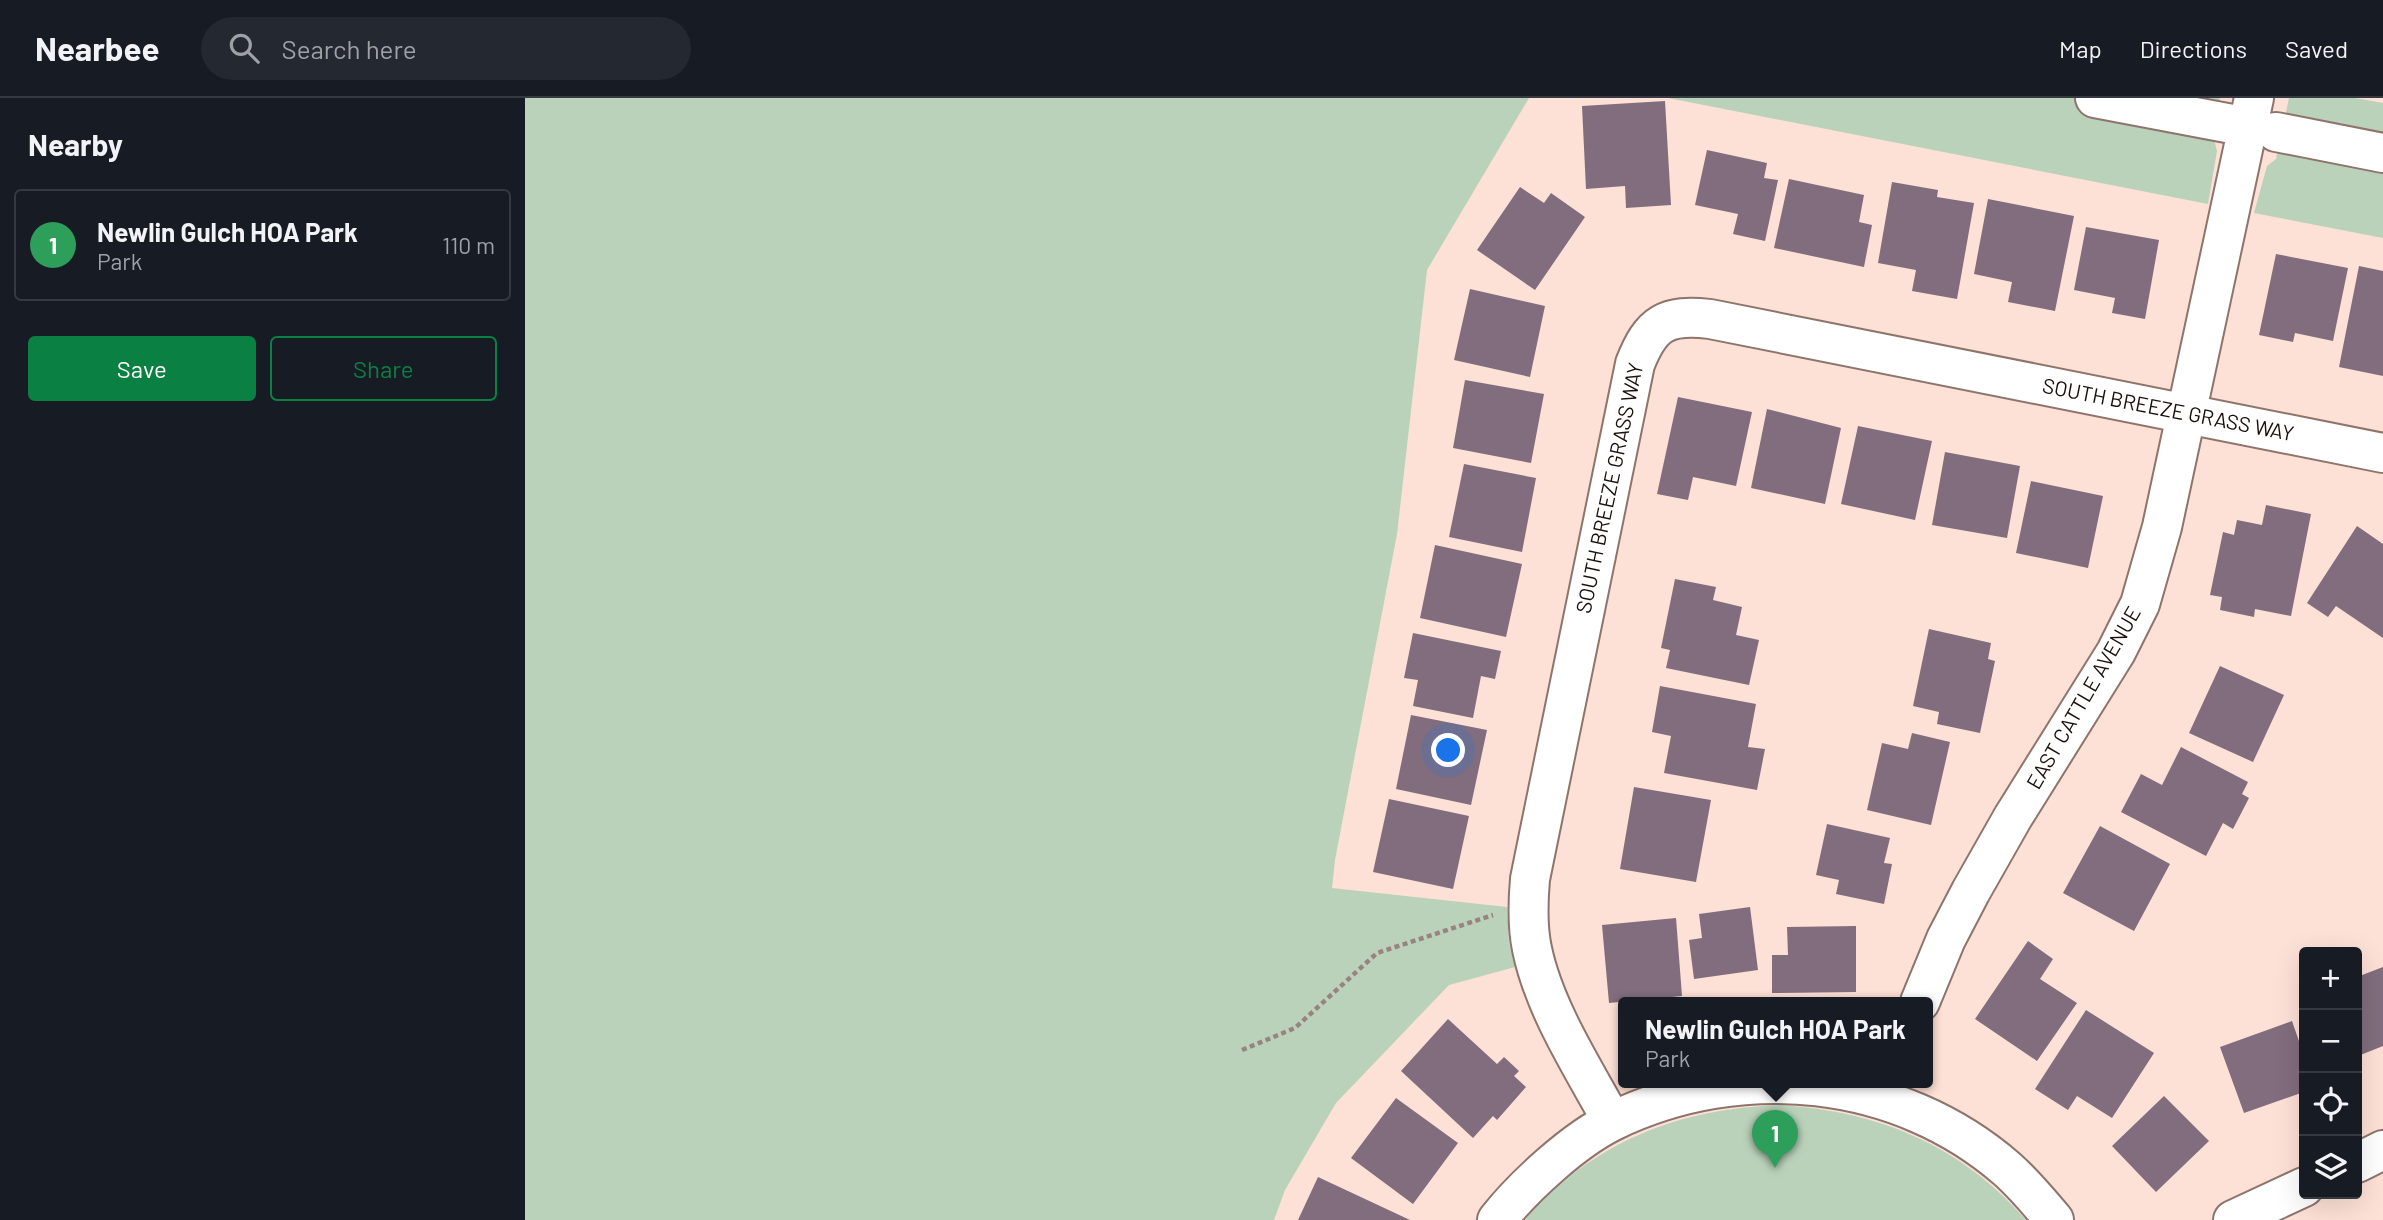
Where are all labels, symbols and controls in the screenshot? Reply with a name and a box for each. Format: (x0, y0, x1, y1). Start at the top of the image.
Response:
search box (201, 17, 691, 80)
text: Nearbee (35, 28, 159, 68)
icon: search (225, 29, 263, 67)
text: Search here (281, 33, 417, 64)
text: Map (2059, 34, 2102, 63)
text: Directions (2140, 34, 2247, 63)
text: Saved (2285, 34, 2348, 63)
text: Nearby (28, 126, 123, 162)
text: Newlin Gulch HOA Park (97, 216, 358, 247)
text: 1 (49, 231, 57, 259)
text: 110 m (442, 231, 495, 259)
text: Park (97, 247, 142, 275)
button: Save (28, 336, 256, 401)
button: Share (270, 336, 497, 401)
street label: SOUTH BREEZE GRASS WAY (1570, 360, 1647, 615)
street label: SOUTH BREEZE GRASS WAY (2040, 372, 2296, 445)
street label: EAST CATTLE AVENUE (2020, 602, 2145, 793)
your location (1431, 733, 1465, 767)
map controls (2299, 947, 2362, 1199)
button: + (2299, 947, 2362, 1010)
popup (1618, 997, 1933, 1088)
button: − (2299, 1010, 2362, 1073)
text: Newlin Gulch HOA Park (1645, 1013, 1906, 1044)
text: Park (1645, 1044, 1690, 1072)
button: locate (2299, 1073, 2362, 1136)
pin: 1 (1752, 1110, 1798, 1168)
button: layers (2299, 1136, 2362, 1199)

